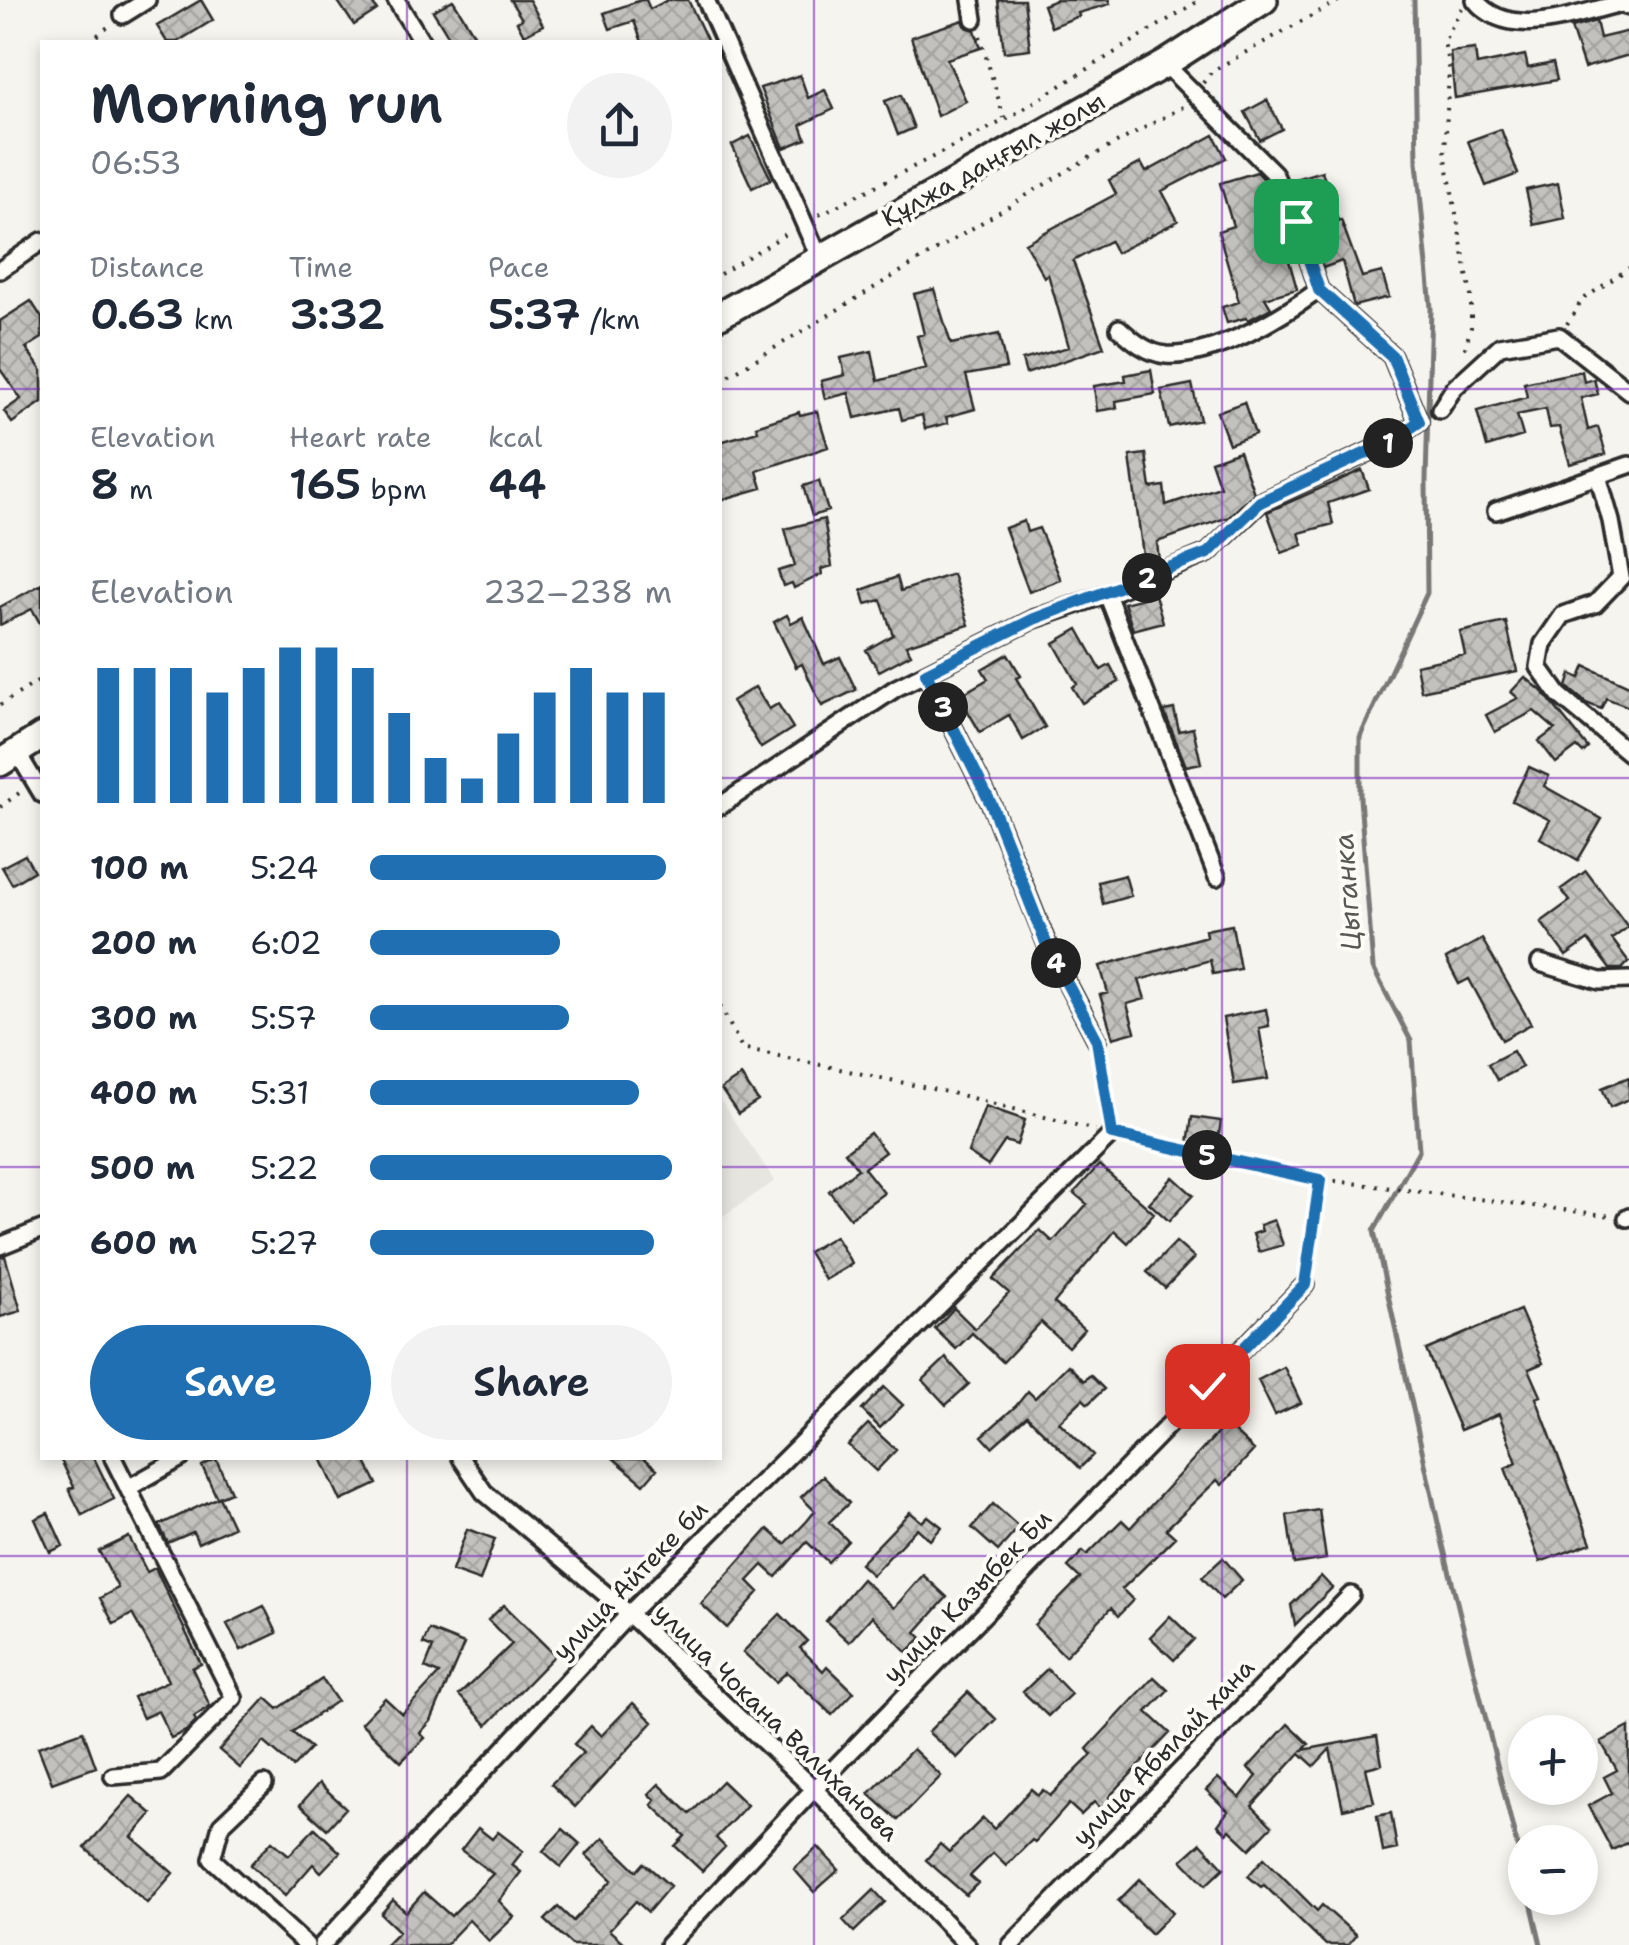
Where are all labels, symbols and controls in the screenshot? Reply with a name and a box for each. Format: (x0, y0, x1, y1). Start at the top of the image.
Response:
text: Morning run (90, 66, 443, 140)
button: share (567, 73, 672, 178)
street label: Құлжа даңғыл жолы (875, 83, 1111, 235)
text: 06:53 (90, 141, 182, 184)
pin (1254, 179, 1339, 264)
icon: arrive (1269, 194, 1324, 249)
text: Distance (90, 248, 205, 286)
text: Time (289, 248, 353, 286)
text: Pace (488, 248, 550, 286)
text: 0.63 (90, 286, 184, 342)
text: 3:32 (289, 286, 385, 342)
text: 5:37 (488, 286, 581, 342)
text: km (184, 300, 233, 338)
text: /km (581, 300, 640, 338)
text: Elevation (90, 418, 215, 456)
text: Heart rate (289, 418, 432, 456)
text: kcal (488, 418, 542, 456)
pin: 1 (1363, 418, 1413, 468)
text: 1 (1382, 424, 1394, 462)
text: 8 (90, 456, 119, 512)
text: 165 (289, 456, 361, 512)
text: 44 (488, 456, 546, 512)
text: m (119, 470, 153, 508)
text: bpm (361, 470, 427, 508)
pin: 2 (1122, 553, 1172, 603)
text: 2 (1137, 559, 1157, 597)
text: Elevation (90, 570, 233, 613)
text: 232–238 m (483, 570, 672, 613)
pin: 3 (918, 682, 968, 732)
text: 3 (933, 688, 953, 726)
water label: Цыганка (1324, 832, 1370, 952)
text: 100 m (90, 846, 189, 889)
text: 5:24 (250, 846, 318, 889)
text: 200 m (90, 921, 197, 964)
text: 6:02 (250, 921, 322, 964)
pin: 4 (1031, 938, 1081, 988)
text: 4 (1046, 944, 1066, 982)
text: 300 m (90, 996, 197, 1039)
text: 5:57 (250, 996, 317, 1039)
text: 400 m (90, 1071, 197, 1114)
text: 5:31 (250, 1071, 310, 1114)
pin: 5 (1182, 1130, 1232, 1180)
text: 5 (1198, 1136, 1216, 1174)
text: 500 m (90, 1146, 195, 1189)
text: 5:22 (250, 1146, 319, 1189)
text: 600 m (90, 1221, 197, 1264)
text: 5:27 (250, 1221, 318, 1264)
button: Save (90, 1325, 371, 1440)
button: Share (391, 1325, 672, 1440)
pin (1165, 1344, 1250, 1429)
icon: check (1180, 1359, 1235, 1414)
street label: улица Айтеке би (545, 1493, 715, 1667)
street label: улица Казыбек Би (875, 1502, 1059, 1690)
street label: улица Чокана Валиханова (647, 1596, 907, 1849)
street label: улица Абылай хана (1065, 1651, 1262, 1853)
map controls (1508, 1715, 1598, 1915)
button: + (1508, 1715, 1598, 1805)
button: − (1508, 1825, 1598, 1915)

